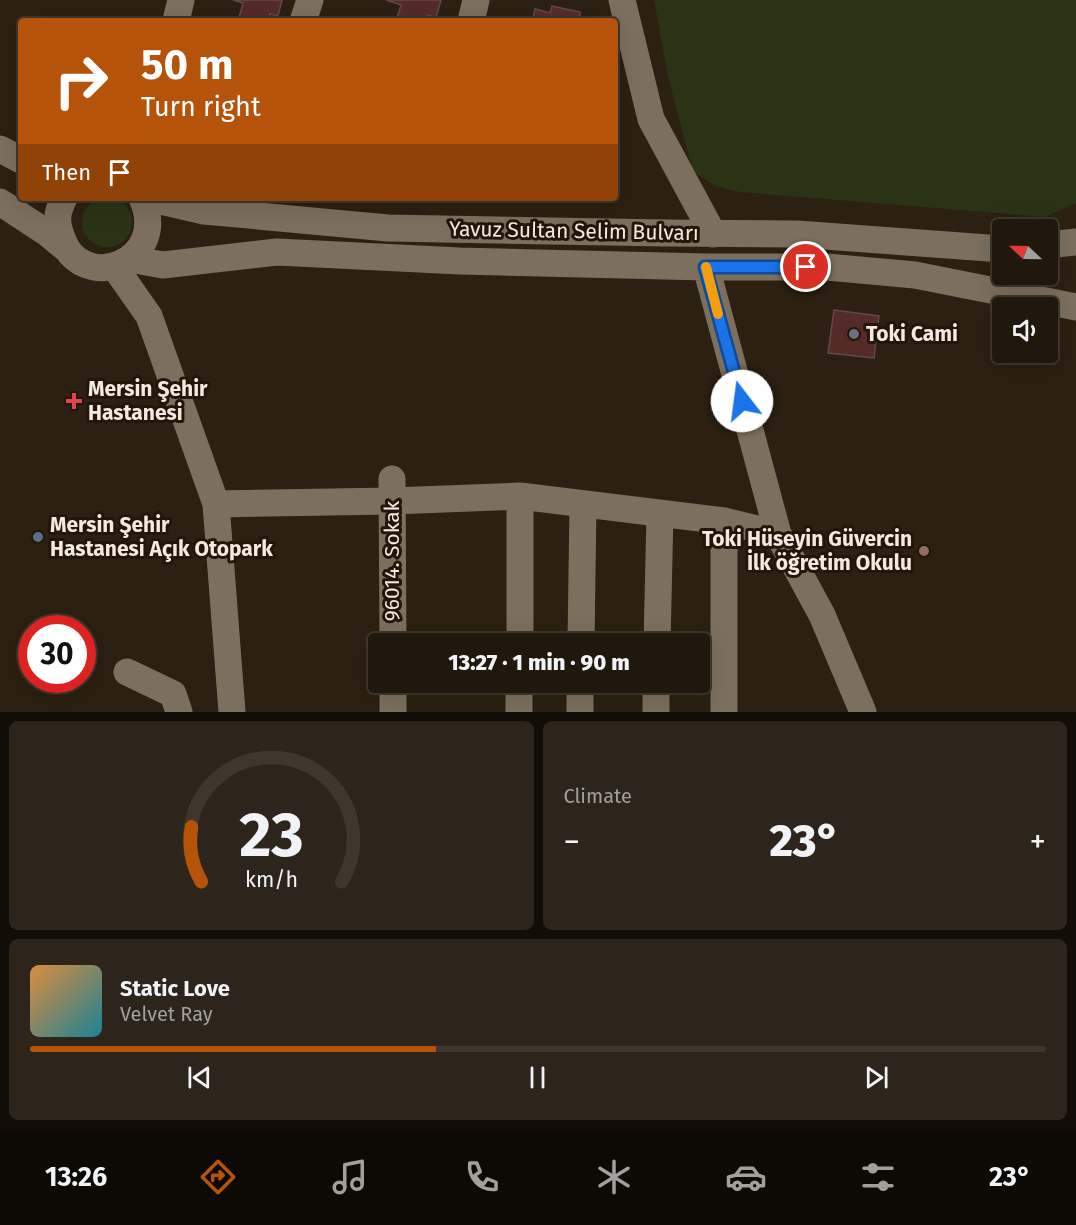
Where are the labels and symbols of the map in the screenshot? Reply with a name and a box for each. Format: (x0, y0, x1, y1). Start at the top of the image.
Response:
street label: Yavuz Sultan Selim Bulvarı (449, 216, 699, 246)
north arrow (992, 219, 1058, 285)
pin (780, 241, 831, 292)
place label: Toki Cami (866, 321, 958, 347)
marker: Toki Cami (847, 327, 861, 341)
position arrow (710, 369, 774, 433)
place label: Mersin Şehir Hastanesi (88, 376, 208, 426)
marker: Mersin Şehir Hastanesi (65, 392, 83, 410)
street label: 96014. Sokak (379, 500, 405, 621)
place label: Mersin Şehir Hastanesi Açık Otopark (50, 512, 273, 562)
place label: Toki Hüseyin Güvercin İlk öğretim Okulu (702, 526, 912, 576)
marker: Mersin Şehir Hastanesi Açık Otopark (31, 530, 45, 544)
marker: Toki Hüseyin Güvercin İlk öğretim Okulu (917, 544, 931, 558)
speed limit sign: 30 (18, 615, 96, 693)

